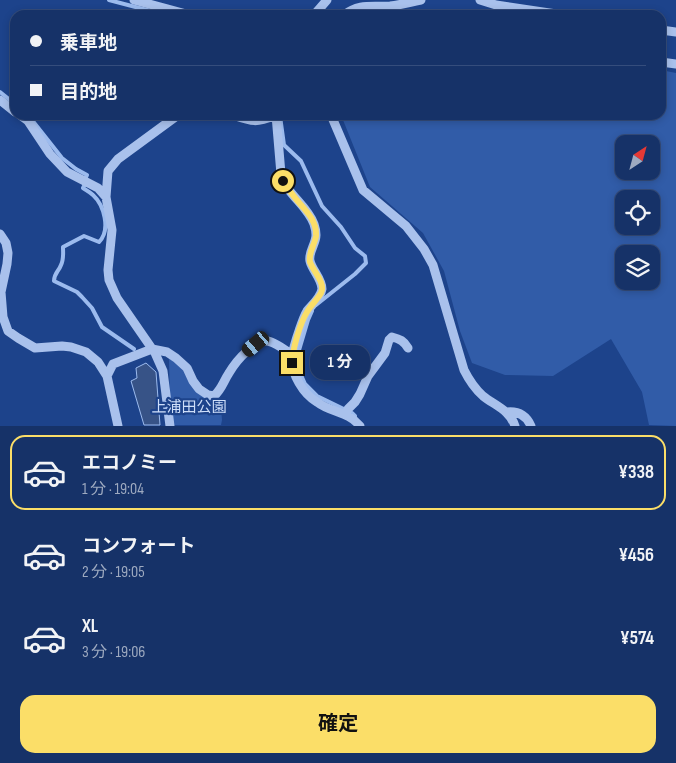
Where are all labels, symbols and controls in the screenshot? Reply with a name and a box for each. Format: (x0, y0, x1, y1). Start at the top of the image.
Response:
text: 乗車地 (60, 32, 117, 55)
text: 目的地 (60, 81, 117, 104)
north arrow (615, 135, 660, 180)
map controls (615, 135, 660, 290)
route start (272, 170, 294, 192)
button: locate (615, 190, 660, 235)
button: layers (615, 245, 660, 290)
car (239, 329, 272, 359)
callout: 1 分 (310, 346, 370, 380)
route end (281, 352, 303, 374)
text: 1 分 (328, 353, 352, 372)
park label: 上浦田公園 (151, 398, 227, 417)
icon: car (22, 450, 67, 495)
text: エコノミー (82, 452, 177, 475)
text: ¥338 (618, 461, 654, 484)
text: 1 分 · 19:04 (82, 480, 144, 499)
icon: car (22, 533, 67, 578)
text: コンフォート (82, 535, 195, 558)
text: ¥456 (618, 544, 654, 567)
text: 2 分 · 19:05 (82, 563, 145, 582)
text: XL (82, 615, 98, 638)
icon: car (22, 616, 67, 661)
text: ¥574 (620, 627, 654, 650)
text: 3 分 · 19:06 (82, 643, 145, 662)
button: 確定 (20, 695, 656, 753)

